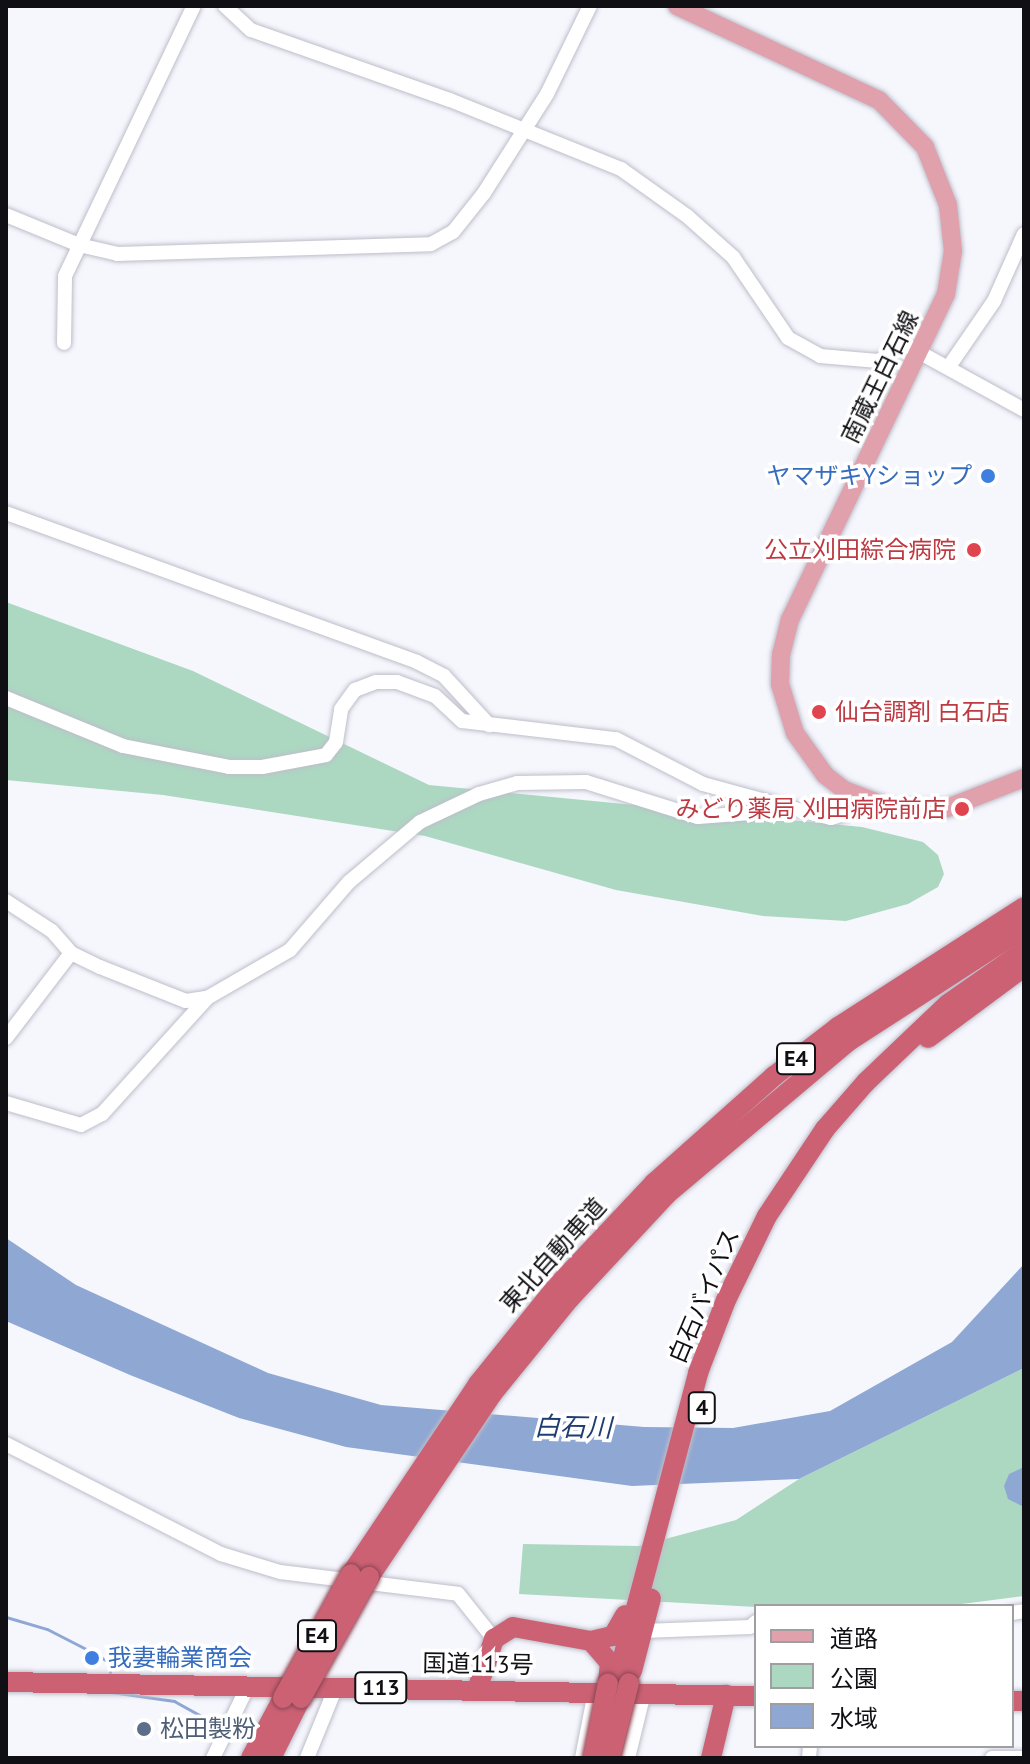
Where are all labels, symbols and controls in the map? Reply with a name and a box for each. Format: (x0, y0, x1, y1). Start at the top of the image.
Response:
street label: 南蔵王白石線 (835, 306, 925, 448)
place label: ヤマザキYショップ (767, 462, 972, 490)
marker: ヤマザキYショップ (979, 467, 997, 485)
place label: 公立刈田綜合病院 (764, 536, 956, 564)
marker: 公立刈田綜合病院 (963, 539, 985, 561)
place label: 仙台調剤 白石店 (835, 698, 1009, 726)
marker: 仙台調剤 白石店 (810, 703, 828, 721)
place label: みどり薬局 刈田病院前店 (676, 795, 946, 823)
marker: みどり薬局 刈田病院前店 (953, 800, 971, 818)
road number: E4 (776, 1041, 816, 1077)
street label: 東北自動車道 (494, 1192, 612, 1318)
street label: 白石バイパス (663, 1224, 745, 1368)
road number: 4 (686, 1390, 718, 1426)
water label: 白石川 (534, 1411, 612, 1443)
legend (754, 1604, 1014, 1748)
road number: E4 (297, 1618, 337, 1654)
text: 道路 (830, 1623, 878, 1654)
place label: 我妻輪業商会 (108, 1644, 252, 1672)
marker: 我妻輪業商会 (83, 1649, 101, 1667)
street label: 国道113号 (422, 1649, 534, 1679)
text: 公園 (830, 1663, 878, 1694)
road number: 113 (353, 1670, 409, 1706)
text: 水域 (830, 1703, 878, 1734)
place label: 松田製粉 (160, 1715, 256, 1743)
marker: 松田製粉 (135, 1720, 153, 1738)

